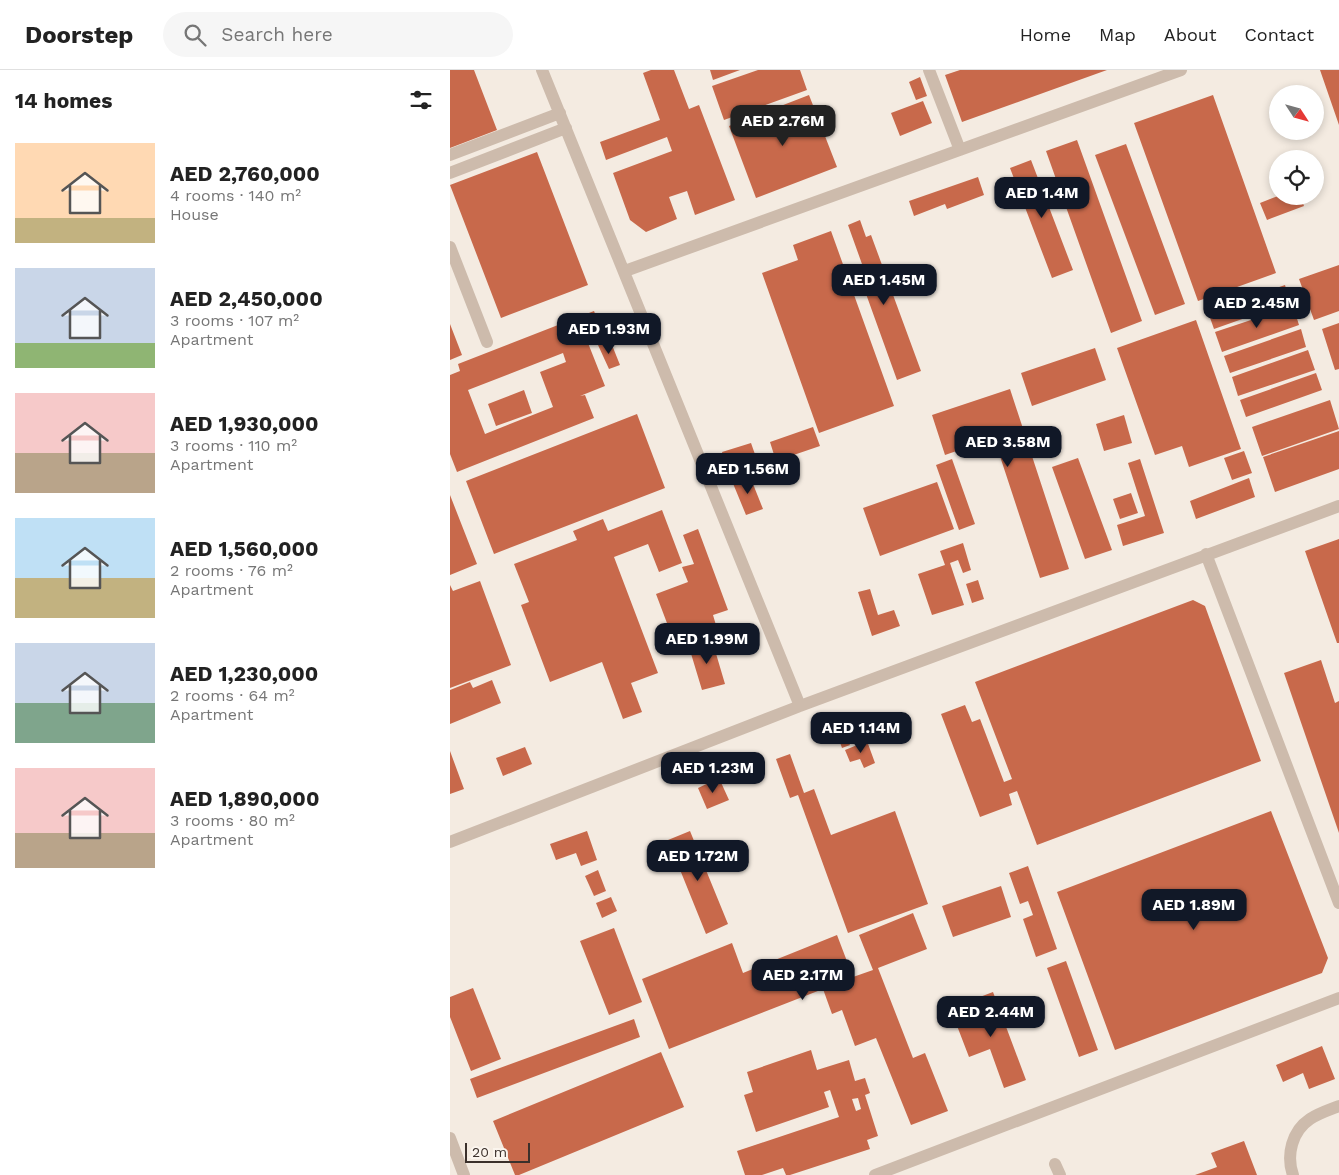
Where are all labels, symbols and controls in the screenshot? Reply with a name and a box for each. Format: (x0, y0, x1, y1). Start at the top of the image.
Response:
search box (163, 12, 513, 57)
text: Doorstep (25, 21, 133, 49)
icon: search (181, 21, 209, 49)
text: Search here (221, 23, 333, 46)
text: Home (1020, 24, 1071, 45)
text: Map (1099, 24, 1136, 45)
text: About (1164, 24, 1216, 45)
text: Contact (1244, 24, 1314, 45)
north arrow (1269, 85, 1324, 140)
map controls (1269, 85, 1324, 205)
icon: filters (407, 86, 435, 114)
text: 14 homes (15, 88, 112, 113)
pin: AED 2.76M (726, 104, 840, 147)
text: AED 2.76M (741, 111, 825, 130)
button: locate (1269, 150, 1324, 205)
text: AED 2,760,000 (170, 161, 320, 186)
icon: home (55, 163, 115, 223)
pin: AED 1.4M (990, 176, 1094, 219)
text: AED 1.4M (1005, 183, 1079, 202)
text: 4 rooms · 140 m² (170, 186, 301, 205)
text: House (170, 205, 219, 224)
pin: AED 1.45M (827, 264, 941, 306)
text: AED 1.45M (843, 270, 925, 289)
text: AED 2,450,000 (170, 286, 323, 311)
pin: AED 2.45M (1200, 286, 1314, 329)
icon: home (55, 288, 115, 348)
text: AED 2.45M (1214, 293, 1300, 312)
text: 3 rooms · 107 m² (170, 311, 299, 330)
pin: AED 1.93M (552, 312, 666, 355)
text: AED 1.93M (568, 319, 650, 338)
text: Apartment (170, 330, 253, 349)
text: AED 1,930,000 (170, 411, 319, 436)
icon: home (55, 413, 115, 473)
pin: AED 3.58M (951, 426, 1065, 468)
text: AED 3.58M (965, 432, 1051, 451)
text: 3 rooms · 110 m² (170, 436, 297, 455)
pin: AED 1.56M (691, 452, 805, 495)
text: Apartment (170, 455, 253, 474)
text: AED 1.56M (707, 459, 789, 478)
text: AED 1,560,000 (170, 536, 319, 561)
icon: home (55, 538, 115, 598)
text: 2 rooms · 76 m² (170, 561, 293, 580)
text: Apartment (170, 580, 253, 599)
pin: AED 1.99M (650, 622, 764, 665)
text: AED 1.99M (666, 629, 748, 648)
text: AED 1,230,000 (170, 661, 318, 686)
icon: home (55, 663, 115, 723)
text: 2 rooms · 64 m² (170, 686, 295, 705)
text: Apartment (170, 705, 253, 724)
pin: AED 1.14M (804, 712, 918, 754)
text: AED 1.14M (822, 718, 900, 737)
pin: AED 1.23M (656, 752, 770, 794)
text: AED 1.23M (672, 758, 754, 777)
text: AED 1,890,000 (170, 786, 319, 811)
icon: home (55, 788, 115, 848)
text: 3 rooms · 80 m² (170, 811, 295, 830)
text: Apartment (170, 830, 253, 849)
pin: AED 1.72M (641, 840, 755, 882)
text: AED 1.72M (658, 846, 738, 865)
pin: AED 1.89M (1137, 888, 1251, 931)
text: AED 1.89M (1153, 895, 1235, 914)
pin: AED 2.17M (746, 958, 860, 1001)
text: AED 2.17M (763, 965, 843, 984)
pin: AED 2.44M (934, 996, 1048, 1038)
text: AED 2.44M (948, 1002, 1034, 1021)
scale bar (465, 1140, 530, 1163)
text: 20 m (472, 1144, 507, 1160)

